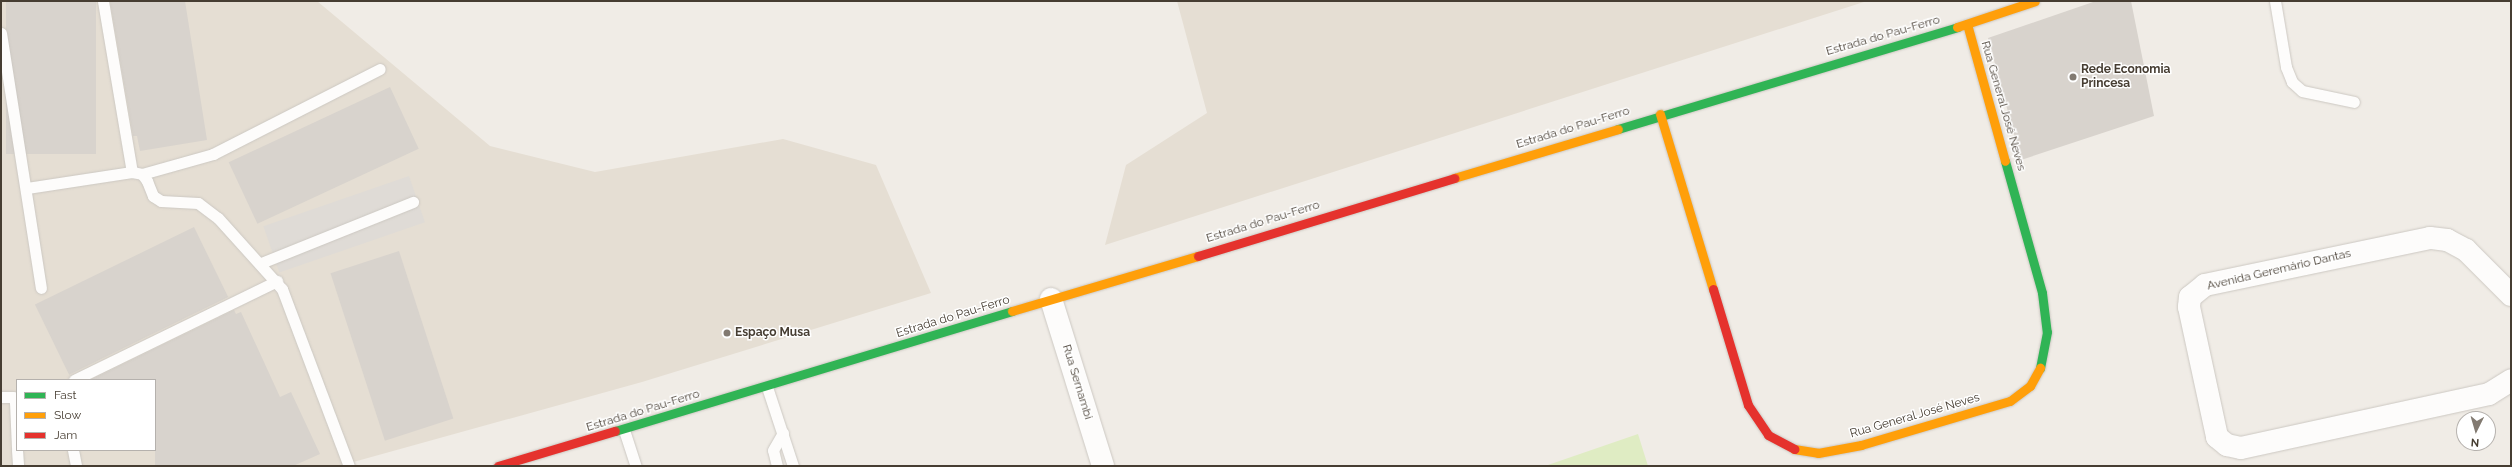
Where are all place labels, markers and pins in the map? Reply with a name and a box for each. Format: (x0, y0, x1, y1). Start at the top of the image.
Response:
place label: Rede Economia Princesa (2081, 63, 2170, 91)
marker: Rede Economia Princesa (2068, 72, 2078, 82)
place label: Espaço Musa (735, 326, 810, 340)
marker: Espaço Musa (722, 328, 732, 338)

